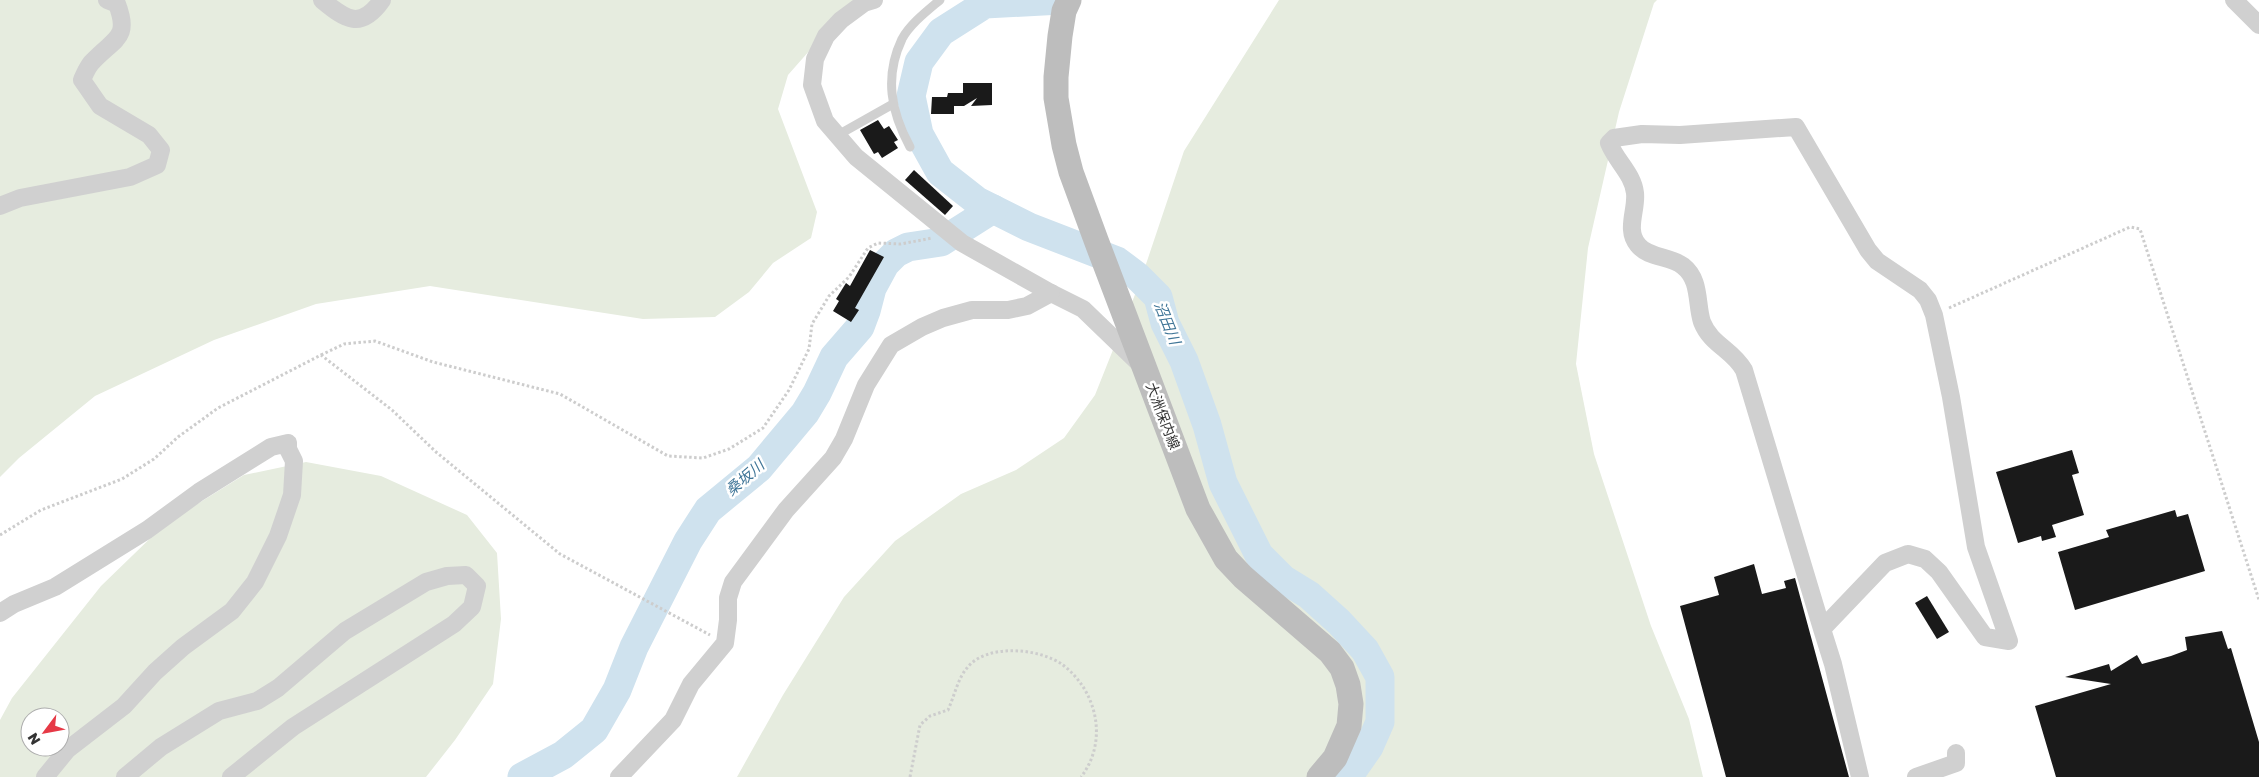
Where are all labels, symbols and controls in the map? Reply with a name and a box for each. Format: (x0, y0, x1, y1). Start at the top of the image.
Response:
water label: 沼田川 (1151, 298, 1185, 349)
street label: 大洲保内線 (1143, 380, 1184, 452)
water label: 桑坂川 (721, 454, 769, 499)
north arrow (20, 707, 70, 757)
text: N (24, 730, 44, 748)

